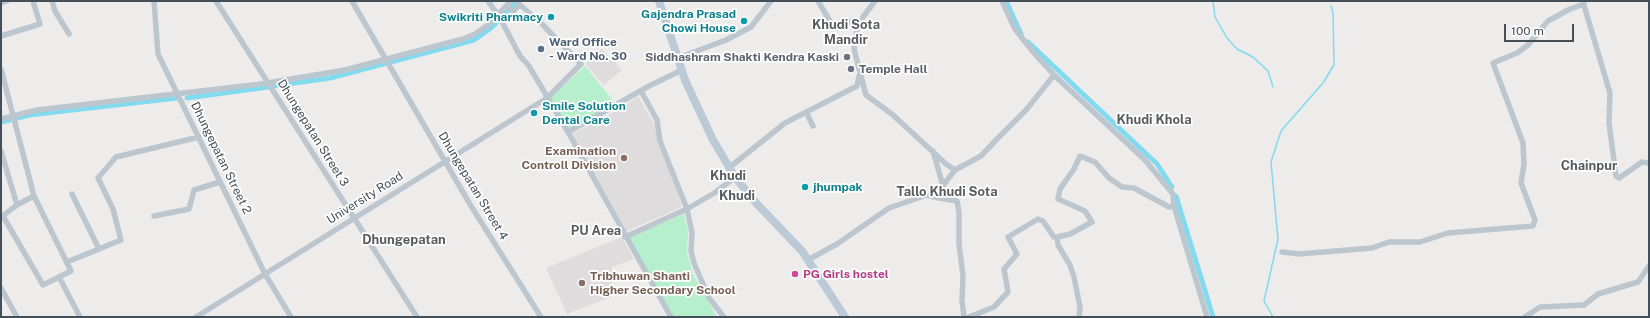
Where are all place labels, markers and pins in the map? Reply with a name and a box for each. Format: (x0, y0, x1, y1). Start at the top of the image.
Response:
place label: Gajendra Prasad Chowi House (641, 7, 736, 35)
place label: Swikriti Pharmacy (439, 10, 543, 24)
marker: Swikriti Pharmacy (546, 12, 556, 22)
marker: Gajendra Prasad Chowi House (739, 16, 749, 26)
place label: Ward Office - Ward No. 30 (549, 35, 627, 63)
marker: Ward Office - Ward No. 30 (536, 44, 546, 54)
place label: Siddhashram Shakti Kendra Kaski (645, 50, 839, 64)
marker: Siddhashram Shakti Kendra Kaski (842, 52, 852, 62)
place label: Temple Hall (859, 62, 927, 76)
marker: Temple Hall (846, 64, 856, 74)
place label: Smile Solution Dental Care (542, 99, 626, 127)
marker: Smile Solution Dental Care (529, 108, 539, 118)
place label: Examination Controll Division (521, 144, 616, 172)
marker: Examination Controll Division (619, 153, 629, 163)
place label: jhumpak (813, 180, 863, 194)
marker: jhumpak (800, 182, 810, 192)
place label: PG Girls hostel (803, 267, 889, 281)
place label: Tribhuwan Shanti Higher Secondary School (590, 269, 736, 297)
marker: PG Girls hostel (790, 269, 800, 279)
marker: Tribhuwan Shanti Higher Secondary School (577, 278, 587, 288)

